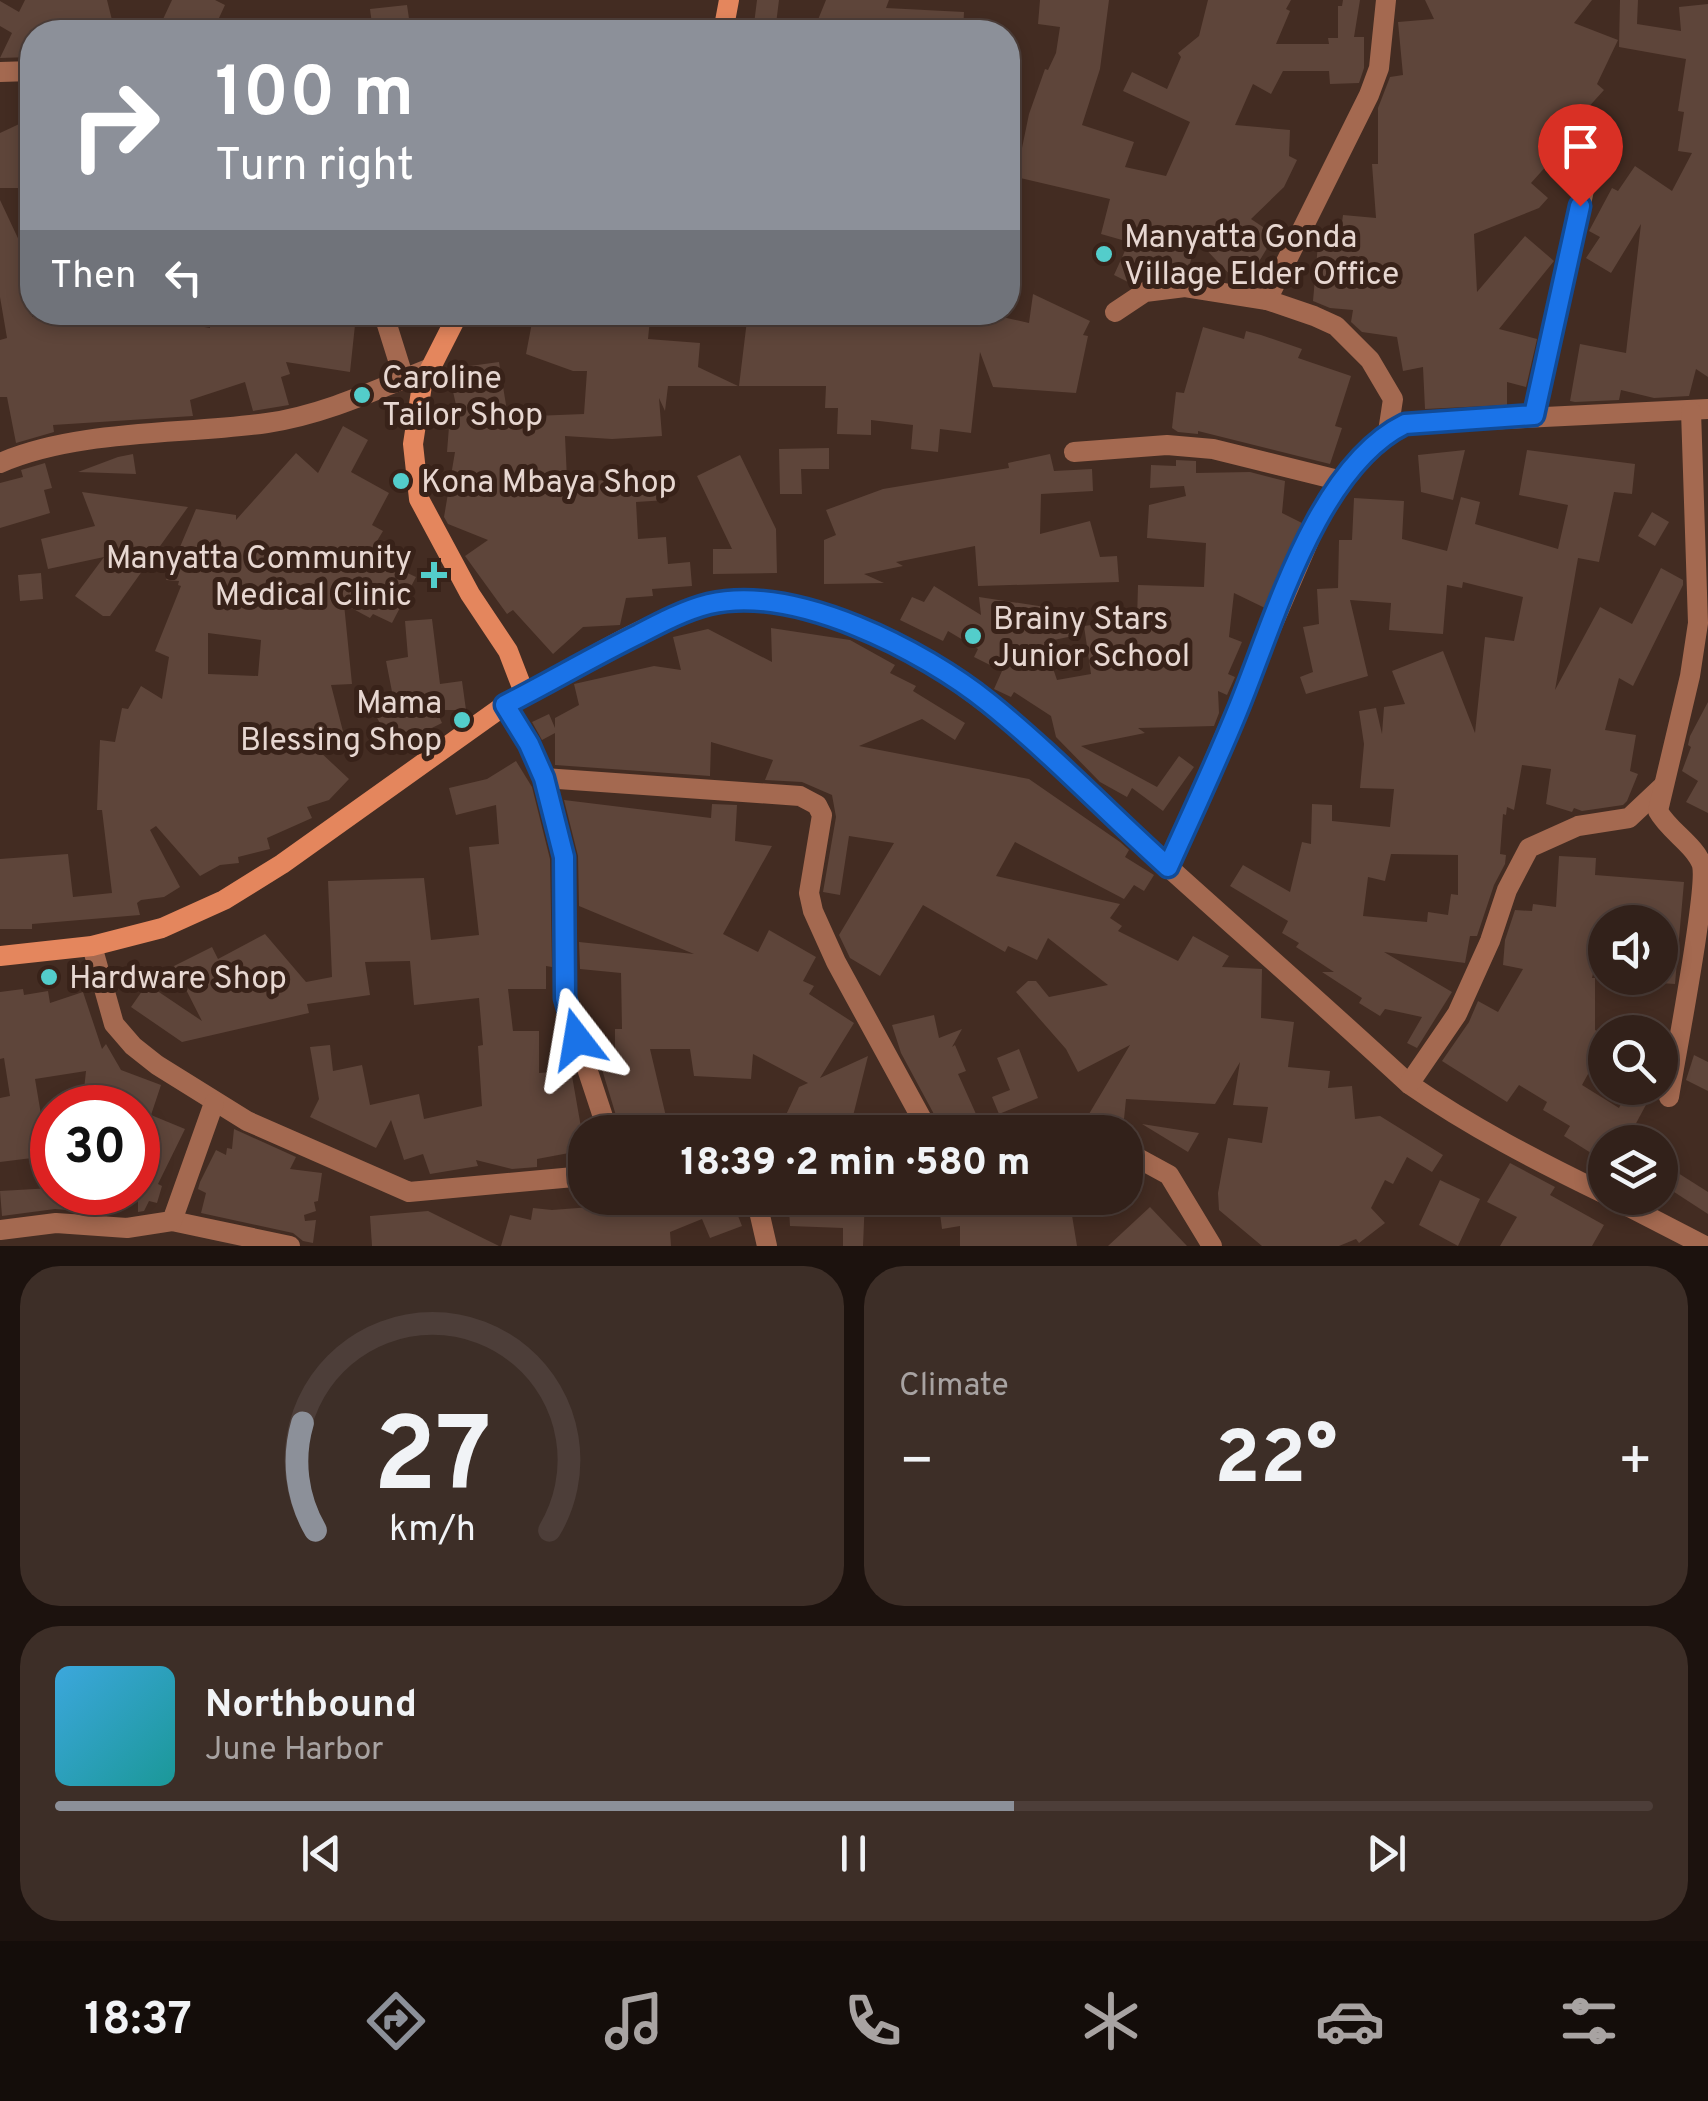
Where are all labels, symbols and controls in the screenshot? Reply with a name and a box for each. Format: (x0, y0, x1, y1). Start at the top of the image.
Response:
text: 100 m (215, 52, 414, 141)
icon: right (50, 60, 180, 190)
pin (1538, 104, 1623, 207)
icon: arrive (1553, 119, 1608, 174)
text: Turn right (215, 139, 414, 196)
place label: Manyatta Gonda Village Elder Office (1124, 219, 1399, 296)
marker: Manyatta Gonda Village Elder Office (1093, 243, 1115, 265)
icon: left (156, 250, 211, 305)
text: Then (50, 253, 136, 302)
place label: Caroline Tailor Shop (382, 360, 543, 437)
marker: Caroline Tailor Shop (351, 384, 373, 406)
place label: Kona Mbaya Shop (421, 464, 677, 504)
marker: Kona Mbaya Shop (390, 470, 412, 492)
place label: Manyatta Community Medical Clinic (106, 540, 412, 617)
marker: Manyatta Community Medical Clinic (421, 562, 447, 588)
place label: Brainy Stars Junior School (993, 601, 1190, 678)
marker: Brainy Stars Junior School (962, 625, 984, 647)
place label: Mama Blessing Shop (240, 685, 442, 762)
marker: Mama Blessing Shop (451, 709, 473, 731)
map controls (1588, 905, 1678, 1215)
button: sound (1588, 905, 1678, 995)
place label: Hardware Shop (69, 960, 287, 1000)
marker: Hardware Shop (38, 966, 60, 988)
position arrow (525, 987, 629, 1091)
button: search (1588, 1015, 1678, 1105)
speed limit sign: 30 (30, 1085, 160, 1215)
button: layers (1588, 1125, 1678, 1215)
text: 18:39 · 2 min · 580 m (680, 1140, 1031, 1189)
text: Climate (899, 1367, 1009, 1407)
text: 27 (373, 1396, 491, 1528)
text: 22° (1214, 1415, 1338, 1510)
text: − (899, 1429, 934, 1499)
text: + (1618, 1429, 1653, 1499)
text: km/h (389, 1508, 475, 1554)
text: Northbound (205, 1682, 417, 1731)
text: June Harbor (205, 1731, 384, 1771)
icon: previous (294, 1826, 349, 1881)
icon: pause (826, 1826, 881, 1881)
icon: next (1359, 1826, 1414, 1881)
icon: directions (361, 1986, 431, 2056)
icon: music (599, 1986, 669, 2056)
icon: phone (838, 1986, 908, 2056)
icon: climate (1076, 1986, 1146, 2056)
icon: car (1315, 1986, 1385, 2056)
icon: filters (1554, 1986, 1624, 2056)
text: 18:37 (84, 1993, 192, 2050)

